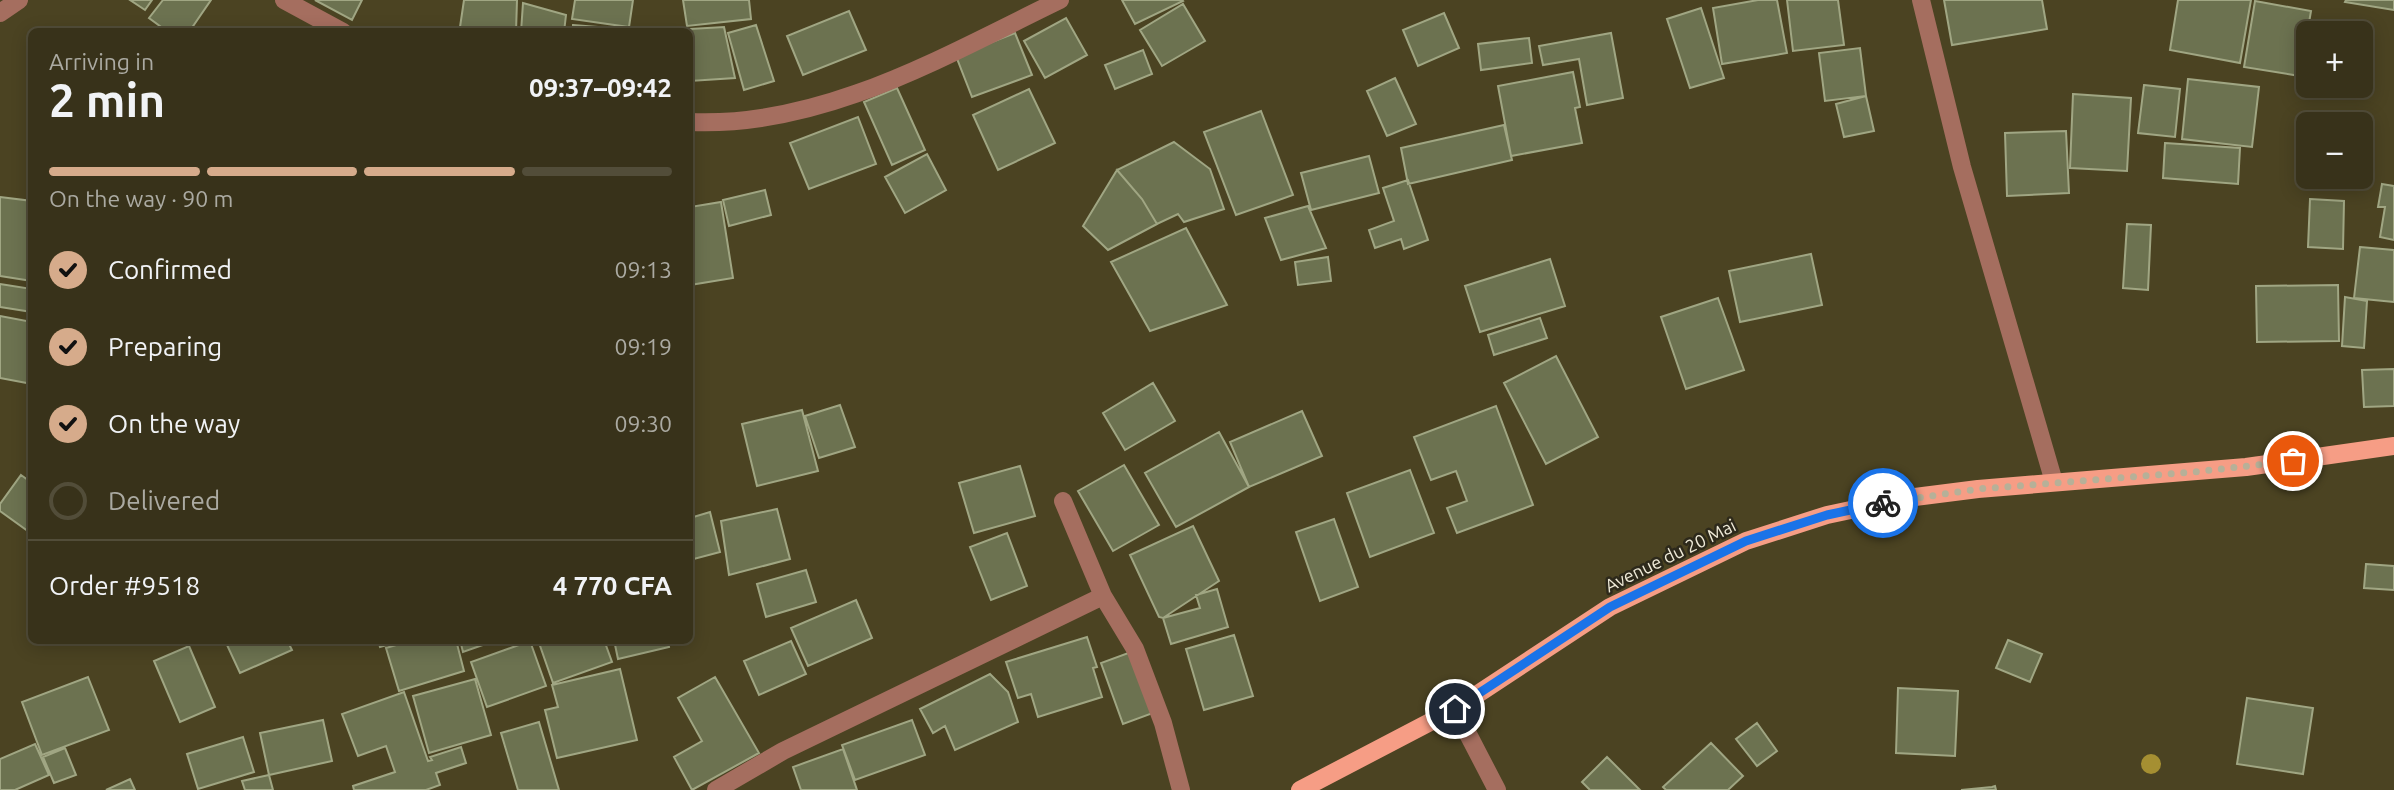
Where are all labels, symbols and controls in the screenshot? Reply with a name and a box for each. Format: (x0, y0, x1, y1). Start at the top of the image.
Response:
map controls (2296, 21, 2373, 189)
button: + (2296, 21, 2373, 98)
text: Arriving in (49, 49, 154, 74)
text: 09:37–09:42 (529, 73, 672, 102)
text: 2 min (49, 74, 165, 126)
button: − (2296, 112, 2373, 189)
text: On the way · 90 m (49, 186, 233, 211)
icon: check (49, 251, 87, 289)
text: Confirmed (108, 255, 232, 284)
text: 09:13 (614, 257, 672, 282)
icon: check (49, 328, 87, 366)
text: Preparing (108, 332, 222, 361)
text: 09:19 (614, 334, 672, 359)
icon: check (49, 405, 87, 443)
text: On the way (108, 409, 240, 438)
text: 09:30 (614, 411, 672, 436)
pin (2263, 431, 2323, 491)
icon: bag (2274, 442, 2312, 480)
courier (1848, 468, 1918, 538)
icon: bike (1864, 484, 1902, 522)
text: Delivered (108, 486, 220, 515)
street label: Avenue du 20 Mai (1601, 515, 1739, 595)
text: Order #9518 (49, 571, 200, 600)
text: 4 770 CFA (553, 571, 672, 600)
pin (1425, 679, 1485, 739)
icon: home (1436, 690, 1474, 728)

